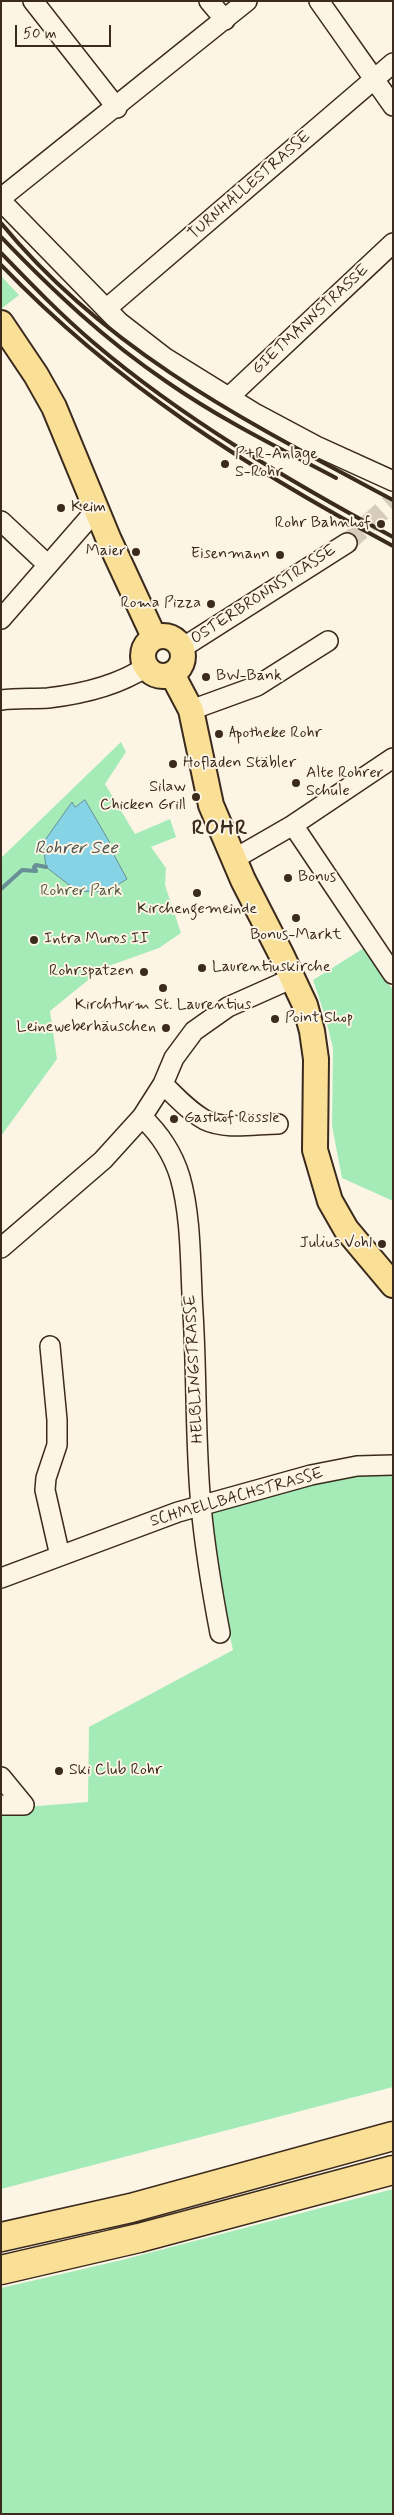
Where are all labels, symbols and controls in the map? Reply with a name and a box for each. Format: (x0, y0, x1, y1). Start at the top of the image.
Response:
scale bar (18, 15, 114, 47)
text: 50 m (23, 24, 57, 44)
street label: TURNHALLESTRASSE (185, 127, 315, 245)
street label: GIETMANNSTRASSE (249, 261, 373, 379)
place label: P+R-Anlage S-Rohr (235, 445, 318, 483)
marker: P+R-Anlage S-Rohr (219, 458, 231, 470)
place label: Keim (71, 498, 106, 518)
marker: Keim (55, 502, 67, 514)
place label: Rohr Bahnhof (275, 514, 371, 534)
marker: Rohr Bahnhof (375, 518, 387, 530)
street label: OSTERBRONNSTRASSE (188, 541, 340, 649)
place label: Maier (86, 542, 126, 562)
place label: Eisenmann (191, 545, 270, 565)
marker: Maier (130, 546, 142, 558)
marker: Eisenmann (274, 549, 286, 561)
place label: Roma Pizza (120, 594, 201, 614)
marker: Roma Pizza (205, 598, 217, 610)
place label: BW-Bank (216, 667, 282, 687)
marker: BW-Bank (200, 671, 212, 683)
place label: Apotheke Rohr (229, 724, 322, 744)
marker: Apotheke Rohr (213, 728, 225, 740)
place label: Hofladen Stäbler (183, 754, 296, 774)
marker: Hofladen Stäbler (167, 758, 179, 770)
place label: Alte Rohrer Schule (306, 764, 384, 802)
marker: Alte Rohrer Schule (290, 777, 302, 789)
place label: Silaw Chicken Grill (100, 778, 186, 816)
marker: Silaw Chicken Grill (190, 791, 202, 803)
district label: ROHR (191, 817, 249, 843)
water label: Rohrer See (34, 838, 118, 860)
place label: Bonus (298, 868, 336, 888)
marker: Bonus (282, 872, 294, 884)
park label: Rohrer Park (40, 882, 122, 902)
marker: Kirchengemeinde (191, 887, 203, 899)
place label: Kirchengemeinde (137, 900, 257, 920)
marker: Bonus-Markt (290, 912, 302, 924)
place label: Bonus-Markt (250, 926, 342, 946)
place label: Intra Muros II (44, 930, 149, 950)
marker: Intra Muros II (28, 934, 40, 946)
place label: Laurentiuskirche (212, 958, 331, 978)
place label: Rohrspatzen (49, 962, 134, 982)
marker: Laurentiuskirche (196, 962, 208, 974)
marker: Rohrspatzen (138, 966, 150, 978)
marker: Kirchturm St. Laurentius (157, 982, 169, 994)
place label: Kirchturm St. Laurentius (75, 996, 251, 1016)
place label: Point Shop (285, 1009, 353, 1029)
marker: Point Shop (269, 1013, 281, 1025)
place label: Leineweberhäuschen (17, 1018, 156, 1038)
marker: Leineweberhäuschen (160, 1022, 172, 1034)
place label: Gasthof Rössle (184, 1109, 280, 1129)
marker: Gasthof Rössle (168, 1113, 180, 1125)
place label: Julius Vohl (300, 1234, 372, 1254)
marker: Julius Vohl (376, 1238, 388, 1250)
street label: HELBLINGSTRASSE (182, 1294, 208, 1444)
street label: SCHMELLBACHSTRASSE (148, 1464, 326, 1532)
place label: Ski Club Rohr (69, 1761, 162, 1781)
marker: Ski Club Rohr (53, 1765, 65, 1777)

